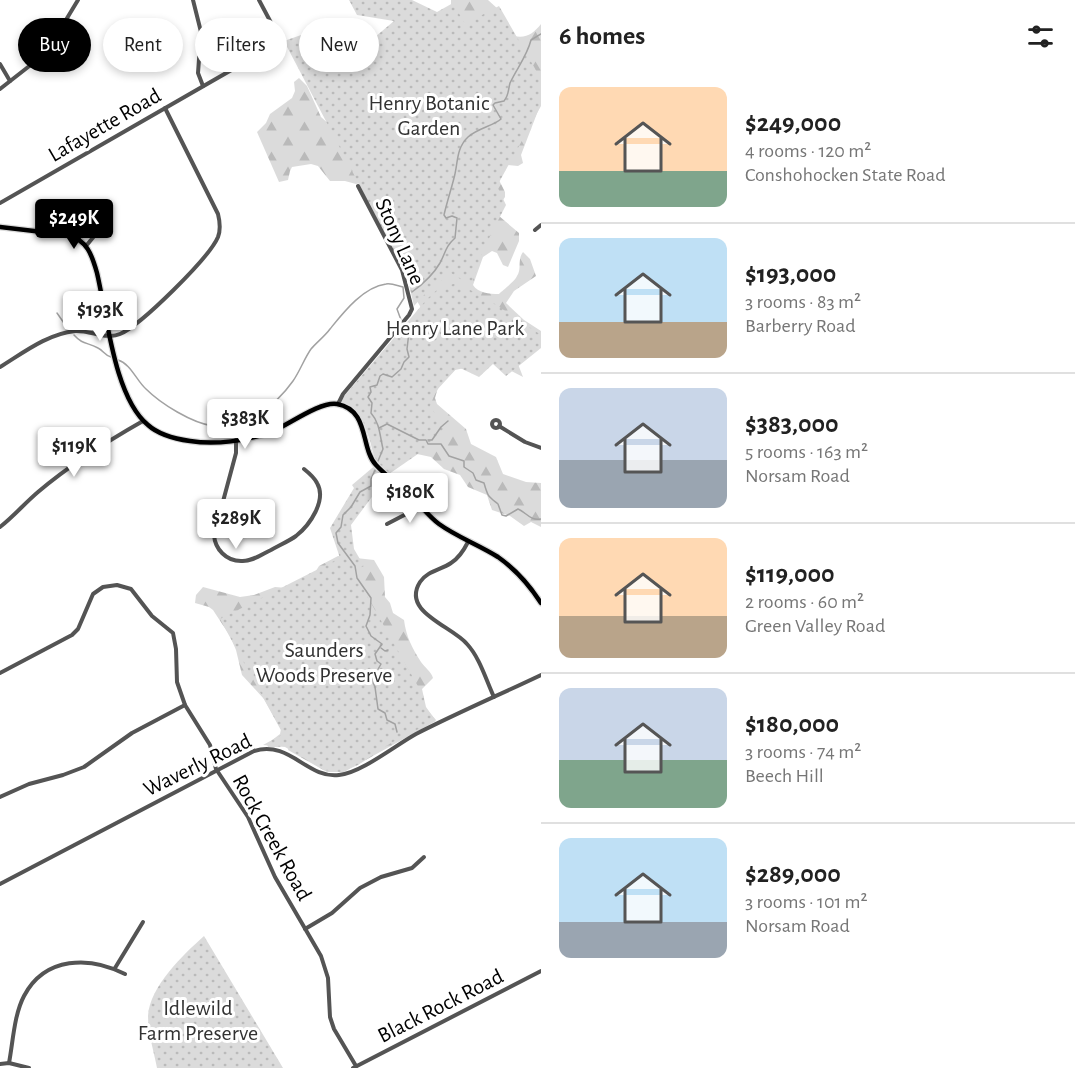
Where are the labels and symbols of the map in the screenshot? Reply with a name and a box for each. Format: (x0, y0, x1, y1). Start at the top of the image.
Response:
street label: Lafayette Road (44, 84, 165, 166)
park label: Henry Botanic Garden (369, 92, 490, 139)
street label: Stony Lane (371, 195, 429, 288)
pin: $249K (32, 199, 116, 250)
pin: $193K (58, 291, 142, 342)
park label: Henry Lane Park (386, 317, 524, 339)
pin: $383K (203, 399, 287, 450)
pin: $119K (32, 427, 116, 478)
pin: $180K (368, 473, 452, 524)
pin: $289K (194, 499, 278, 550)
park label: Saunders Woods Preserve (256, 639, 392, 686)
street label: Waverly Road (140, 729, 255, 800)
street label: Rock Creek Road (229, 771, 316, 904)
street label: Black Rock Road (374, 965, 507, 1047)
park label: Idlewild Farm Preserve (138, 997, 258, 1044)

